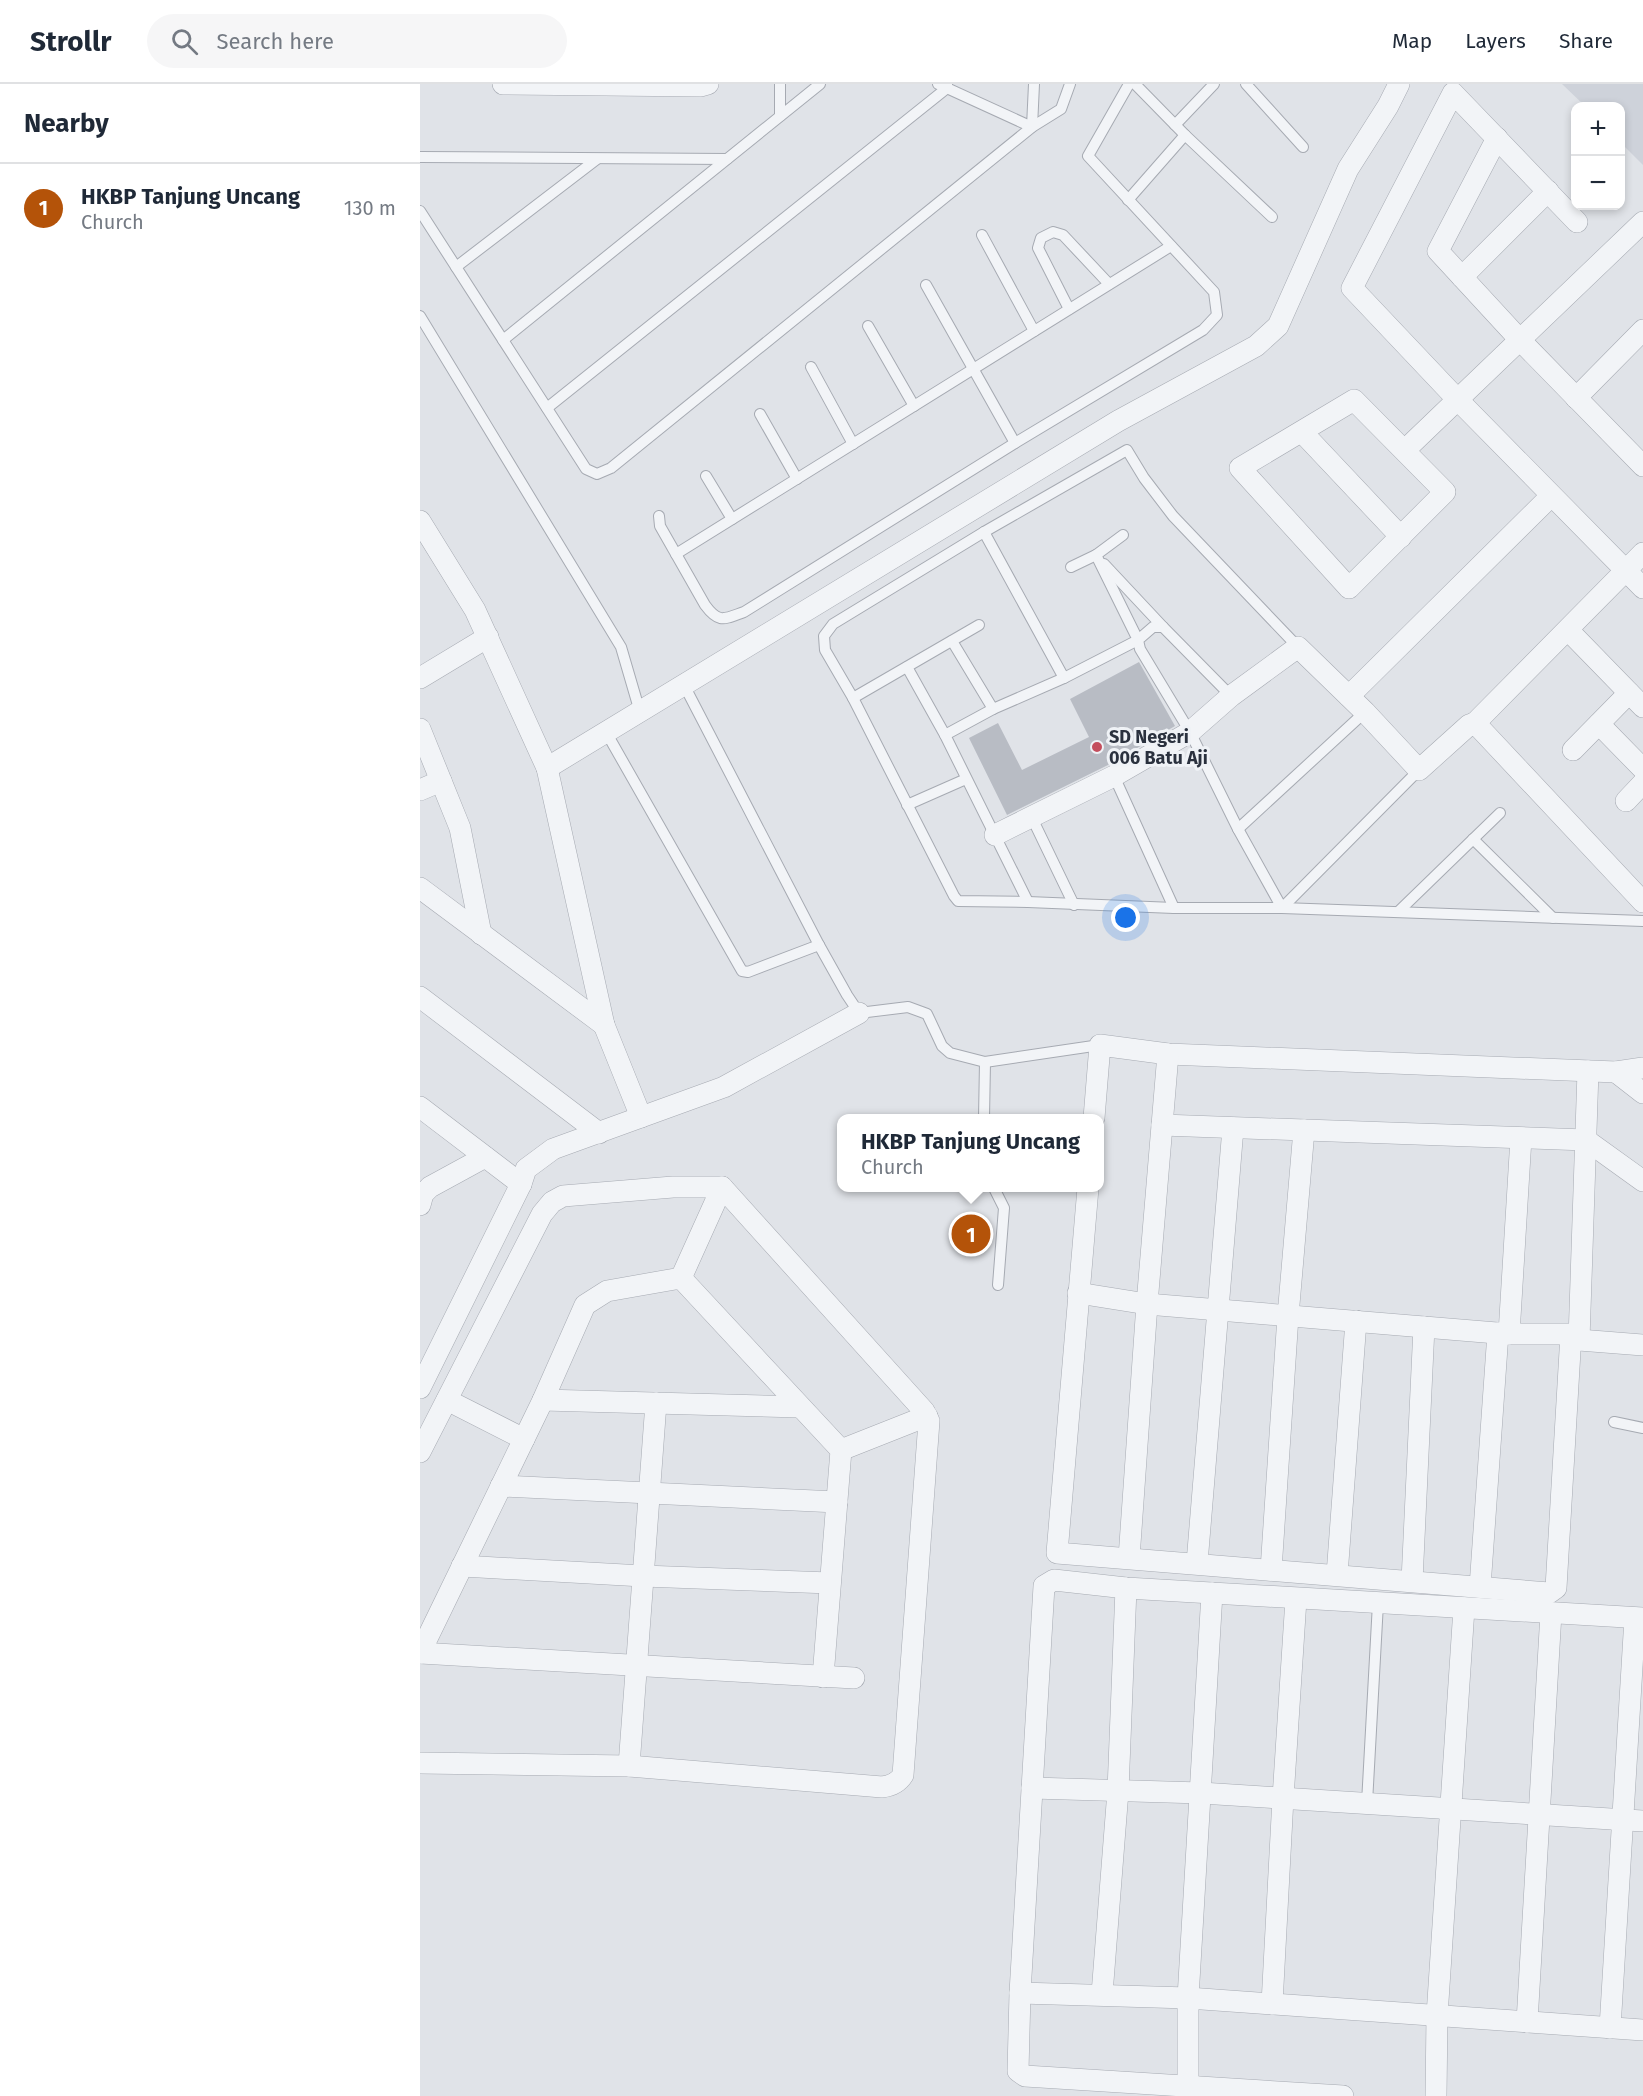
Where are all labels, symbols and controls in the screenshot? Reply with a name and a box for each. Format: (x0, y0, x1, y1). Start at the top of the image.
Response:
search box (147, 14, 567, 68)
text: Strollr (30, 25, 111, 58)
icon: search (168, 25, 201, 58)
text: Search here (216, 28, 334, 55)
text: Map (1392, 28, 1432, 54)
text: Layers (1465, 28, 1526, 54)
text: Share (1559, 28, 1613, 54)
map controls (1571, 102, 1625, 210)
button: + (1571, 102, 1625, 156)
text: Nearby (24, 108, 109, 139)
button: − (1571, 156, 1625, 210)
text: HKBP Tanjung Uncang (81, 183, 300, 210)
text: 1 (39, 196, 48, 220)
text: 130 m (344, 196, 396, 220)
text: Church (81, 210, 144, 234)
place label: SD Negeri 006 Batu Aji (1109, 726, 1208, 769)
marker: SD Negeri 006 Batu Aji (1090, 740, 1104, 754)
your location (1111, 903, 1140, 932)
popup (837, 1114, 1104, 1192)
text: HKBP Tanjung Uncang (861, 1128, 1080, 1155)
text: Church (861, 1155, 924, 1179)
pin: 1 (952, 1212, 990, 1256)

